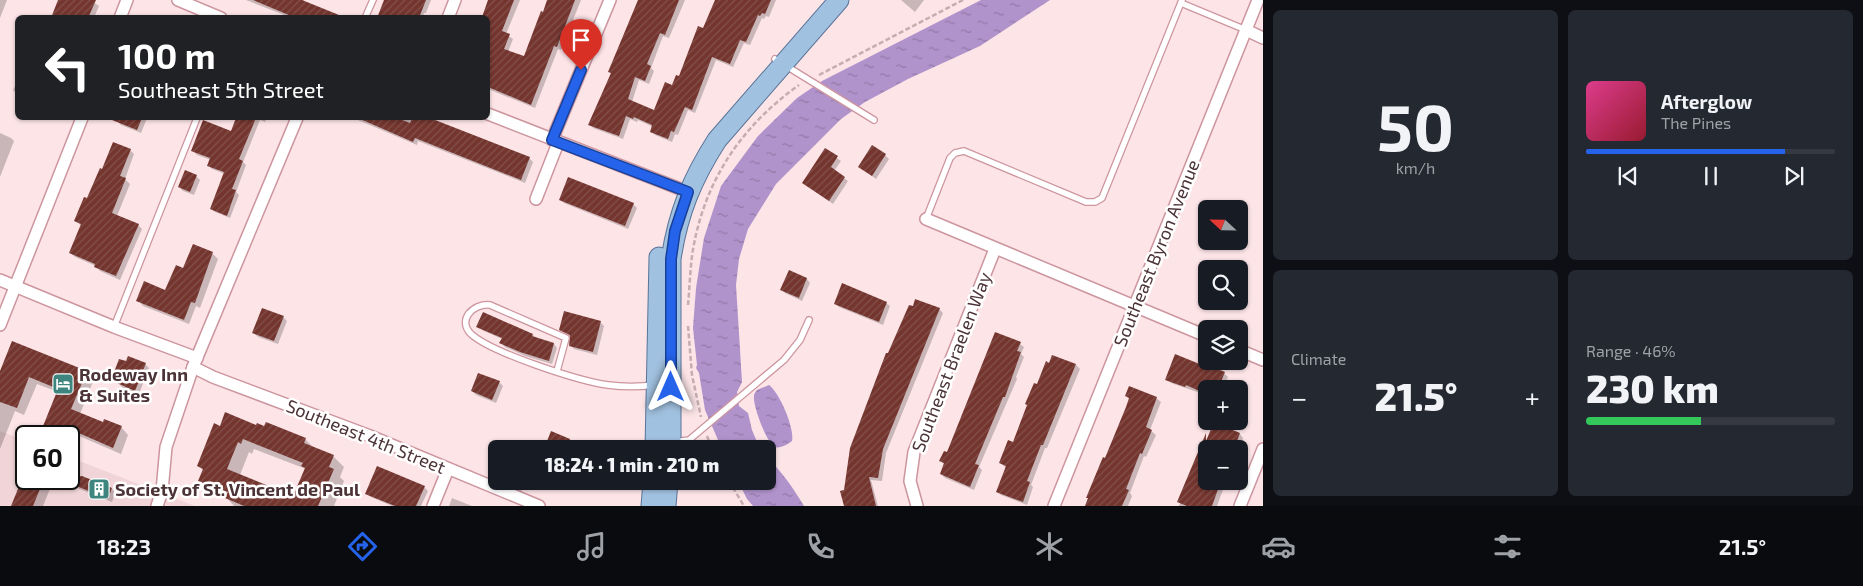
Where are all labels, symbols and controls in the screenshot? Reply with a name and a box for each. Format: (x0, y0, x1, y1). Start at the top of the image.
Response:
pin (560, 19, 602, 70)
icon: arrive (567, 26, 595, 54)
text: 100 m (118, 34, 216, 76)
icon: left (35, 35, 100, 100)
text: Southeast 5th Street (118, 76, 324, 102)
text: 50 (1377, 86, 1454, 164)
text: Afterglow (1661, 90, 1752, 113)
text: The Pines (1661, 113, 1731, 132)
street label: Southeast Byron Avenue (1108, 156, 1204, 350)
text: km/h (1396, 158, 1435, 177)
icon: previous (1614, 162, 1642, 190)
icon: pause (1697, 162, 1725, 190)
icon: next (1780, 162, 1808, 190)
north arrow (1198, 200, 1248, 250)
map controls (1198, 200, 1248, 490)
button: search (1198, 260, 1248, 310)
street label: Southeast Braelen Way (907, 269, 996, 455)
button: layers (1198, 320, 1248, 370)
text: Range · 46% (1586, 341, 1676, 360)
text: Climate (1291, 349, 1346, 368)
position arrow (644, 360, 696, 412)
place label: Rodeway Inn & Suites (79, 363, 188, 406)
text: 230 km (1586, 365, 1719, 411)
hotel icon: Rodeway Inn & Suites (51, 372, 75, 396)
text: 21.5° (1374, 373, 1458, 419)
button: + (1198, 380, 1248, 430)
text: − (1291, 380, 1307, 414)
text: + (1525, 380, 1540, 414)
street label: Southeast 4th Street (283, 394, 449, 478)
speed limit sign: 60 (15, 425, 80, 490)
button: − (1198, 440, 1248, 490)
text: 18:24 · 1 min · 210 m (545, 453, 719, 476)
building icon: Society of St. Vincent de Paul (87, 477, 111, 501)
place label: Society of St. Vincent de Paul (115, 478, 360, 500)
icon: directions (345, 529, 380, 564)
icon: music (574, 529, 609, 564)
icon: phone (803, 529, 838, 564)
icon: climate (1032, 529, 1067, 564)
icon: car (1261, 529, 1296, 564)
icon: filters (1490, 529, 1525, 564)
text: 18:23 (97, 533, 151, 559)
text: 21.5° (1719, 533, 1766, 559)

